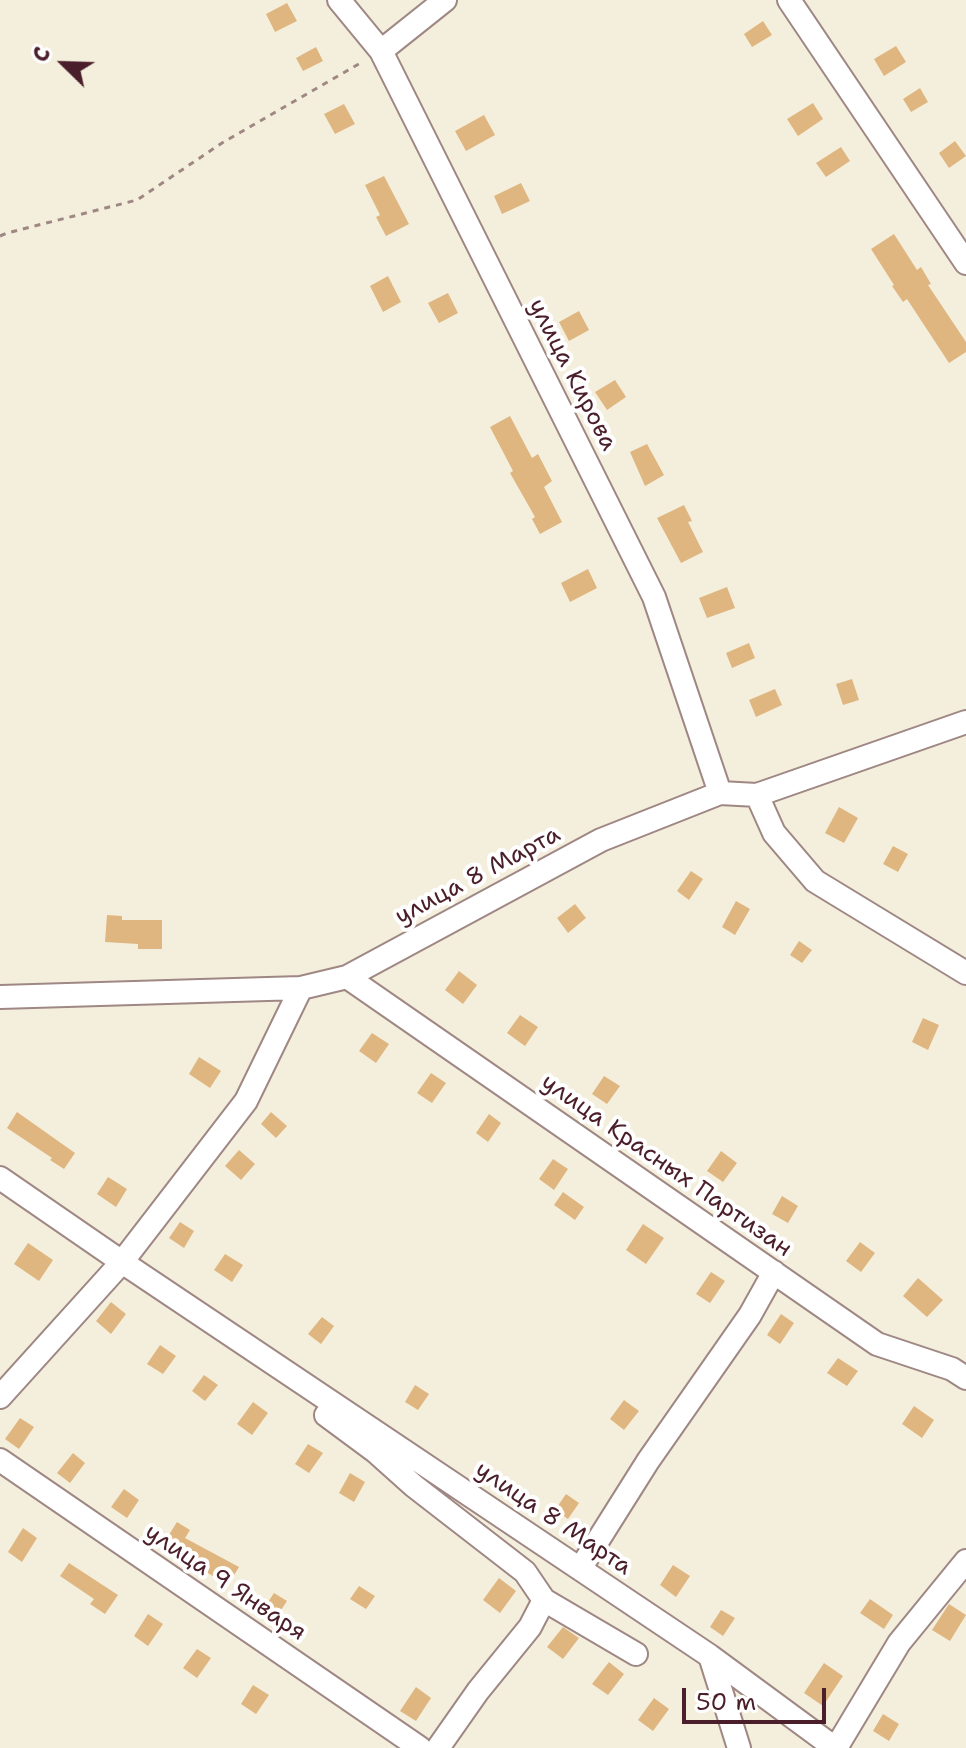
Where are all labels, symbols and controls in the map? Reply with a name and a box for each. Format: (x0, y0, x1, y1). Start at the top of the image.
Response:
north arrow (24, 24, 104, 104)
text: С (25, 43, 57, 66)
street label: улица Кирова (521, 294, 623, 456)
street label: улица 8 Марта (391, 820, 565, 932)
street label: улица Красных Партизан (535, 1068, 797, 1264)
street label: улица 8 Марта (469, 1456, 637, 1582)
street label: улица 9 Января (139, 1518, 311, 1648)
scale bar (686, 1672, 830, 1722)
text: 50 m (696, 1686, 756, 1718)

